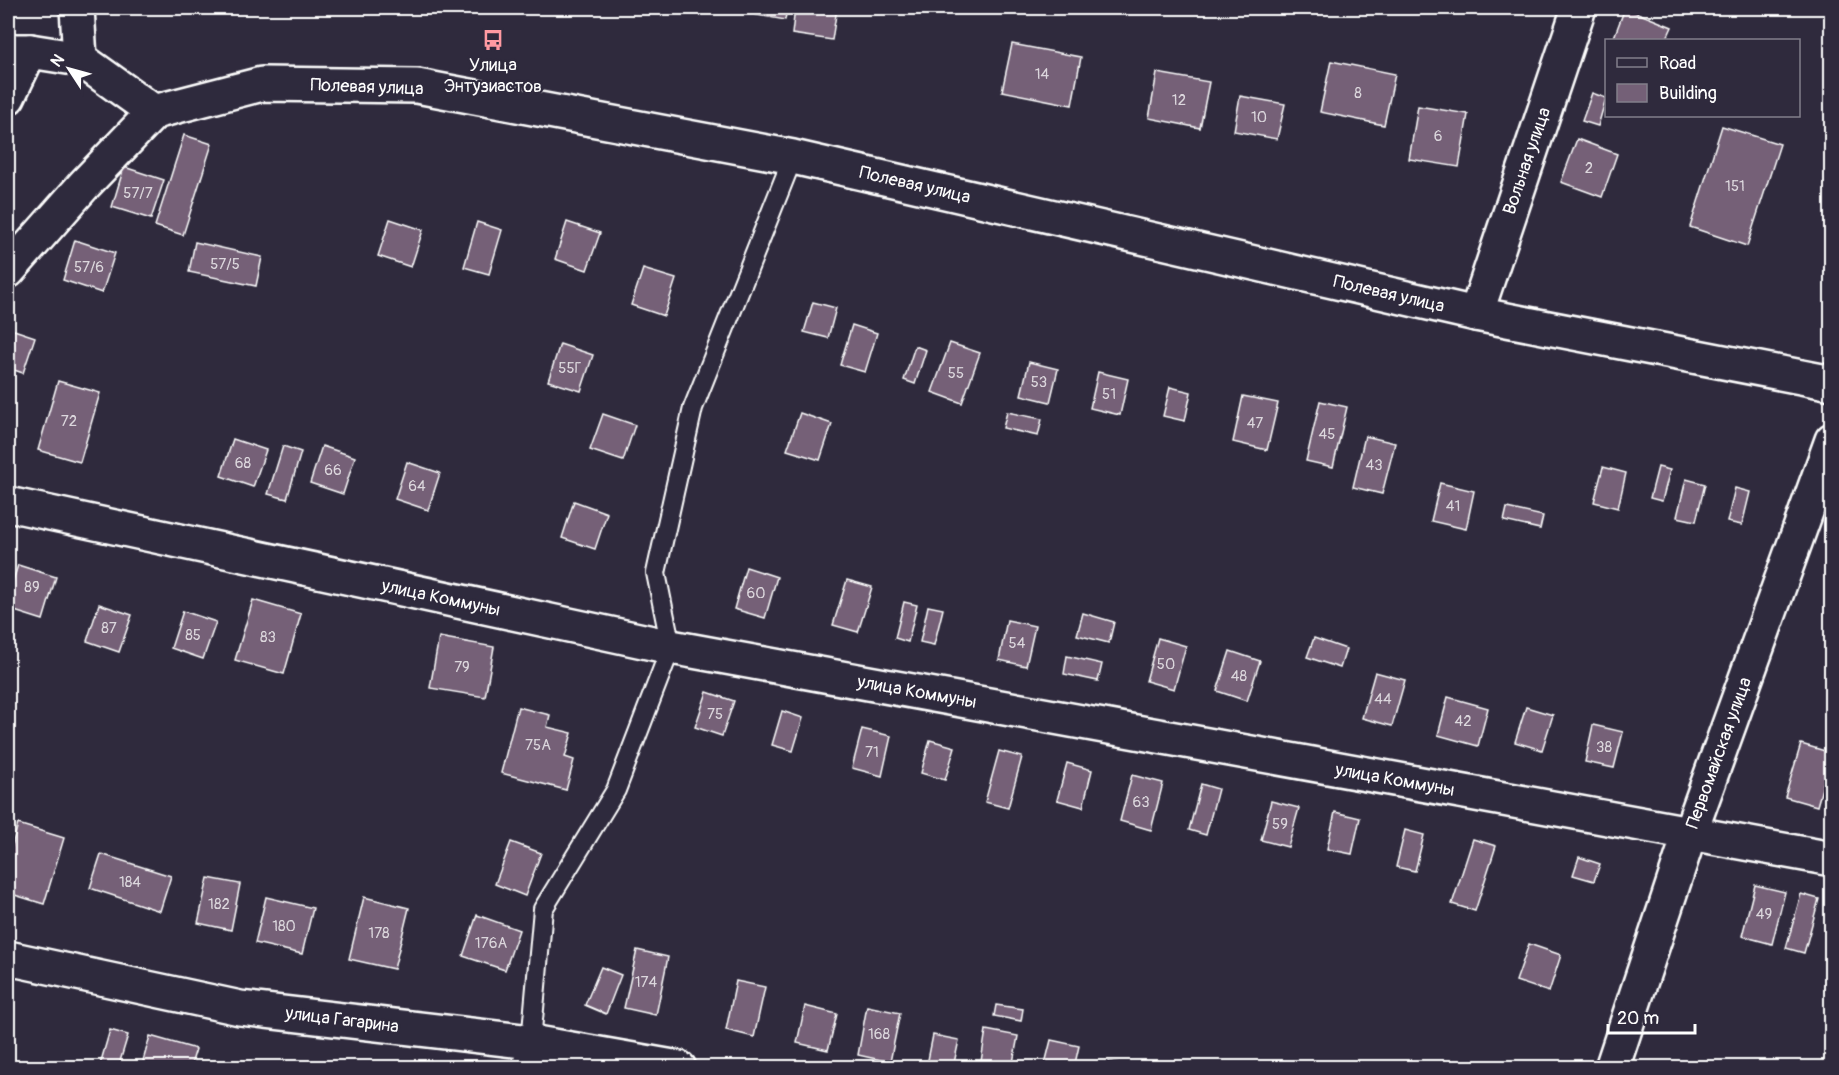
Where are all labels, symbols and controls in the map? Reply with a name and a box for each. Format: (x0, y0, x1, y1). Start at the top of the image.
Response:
bus stop icon: Улица Энтузиастов (481, 28, 505, 52)
north arrow (39, 39, 99, 99)
legend (1605, 39, 1800, 117)
text: N (46, 50, 69, 71)
text: Road (1659, 52, 1696, 75)
place label: Улица Энтузиастов (444, 54, 542, 98)
house number: 14 (1035, 65, 1050, 84)
street label: Полевая улица (310, 74, 424, 100)
text: Building (1659, 82, 1717, 105)
house number: 8 (1354, 84, 1362, 103)
house number: 12 (1172, 91, 1186, 110)
street label: Вольная улица (1498, 104, 1556, 218)
house number: 10 (1251, 108, 1267, 127)
house number: 6 (1434, 127, 1442, 146)
house number: 2 (1585, 159, 1593, 178)
street label: Полевая улица (857, 161, 973, 209)
house number: 151 (1725, 177, 1745, 196)
house number: 57/7 (123, 184, 153, 203)
house number: 57/5 (210, 255, 240, 274)
house number: 57/6 (74, 258, 104, 277)
street label: Полевая улица (1331, 270, 1447, 318)
house number: 55Г (558, 359, 582, 378)
house number: 55 (948, 364, 964, 383)
house number: 53 (1031, 373, 1047, 392)
house number: 51 (1102, 385, 1116, 404)
house number: 72 (61, 412, 77, 431)
house number: 47 (1247, 414, 1263, 433)
house number: 45 (1319, 425, 1335, 444)
house number: 68 (235, 454, 252, 473)
house number: 43 (1365, 456, 1383, 475)
house number: 66 (324, 461, 342, 480)
house number: 64 (408, 477, 426, 496)
house number: 41 (1446, 497, 1460, 516)
street label: улица Коммуны (379, 574, 502, 622)
house number: 89 (24, 578, 40, 597)
house number: 60 (747, 584, 765, 603)
house number: 87 (101, 619, 117, 638)
house number: 85 (185, 626, 201, 645)
house number: 83 (260, 628, 276, 647)
house number: 54 (1009, 634, 1026, 653)
house number: 50 (1157, 655, 1175, 674)
house number: 79 (454, 658, 470, 677)
house number: 48 (1231, 667, 1248, 686)
street label: улица Коммуны (855, 670, 978, 714)
street label: Первомайская улица (1681, 674, 1757, 832)
house number: 44 (1374, 690, 1392, 709)
house number: 75 (707, 705, 723, 724)
house number: 42 (1454, 712, 1472, 731)
house number: 75А (525, 736, 551, 755)
house number: 38 (1596, 738, 1612, 757)
house number: 71 (865, 743, 879, 762)
street label: улица Коммуны (1333, 758, 1456, 802)
house number: 63 (1132, 793, 1150, 812)
house number: 59 (1272, 815, 1288, 834)
house number: 184 (119, 873, 141, 892)
house number: 182 (208, 895, 230, 914)
house number: 49 (1756, 905, 1772, 924)
house number: 180 (272, 917, 296, 936)
house number: 178 (368, 924, 390, 943)
house number: 176А (475, 934, 507, 953)
house number: 174 (635, 973, 658, 992)
scale bar (1608, 997, 1695, 1035)
street label: улица Гагарина (283, 1002, 400, 1038)
text: 20 m (1617, 1007, 1659, 1030)
house number: 168 (868, 1025, 891, 1044)

